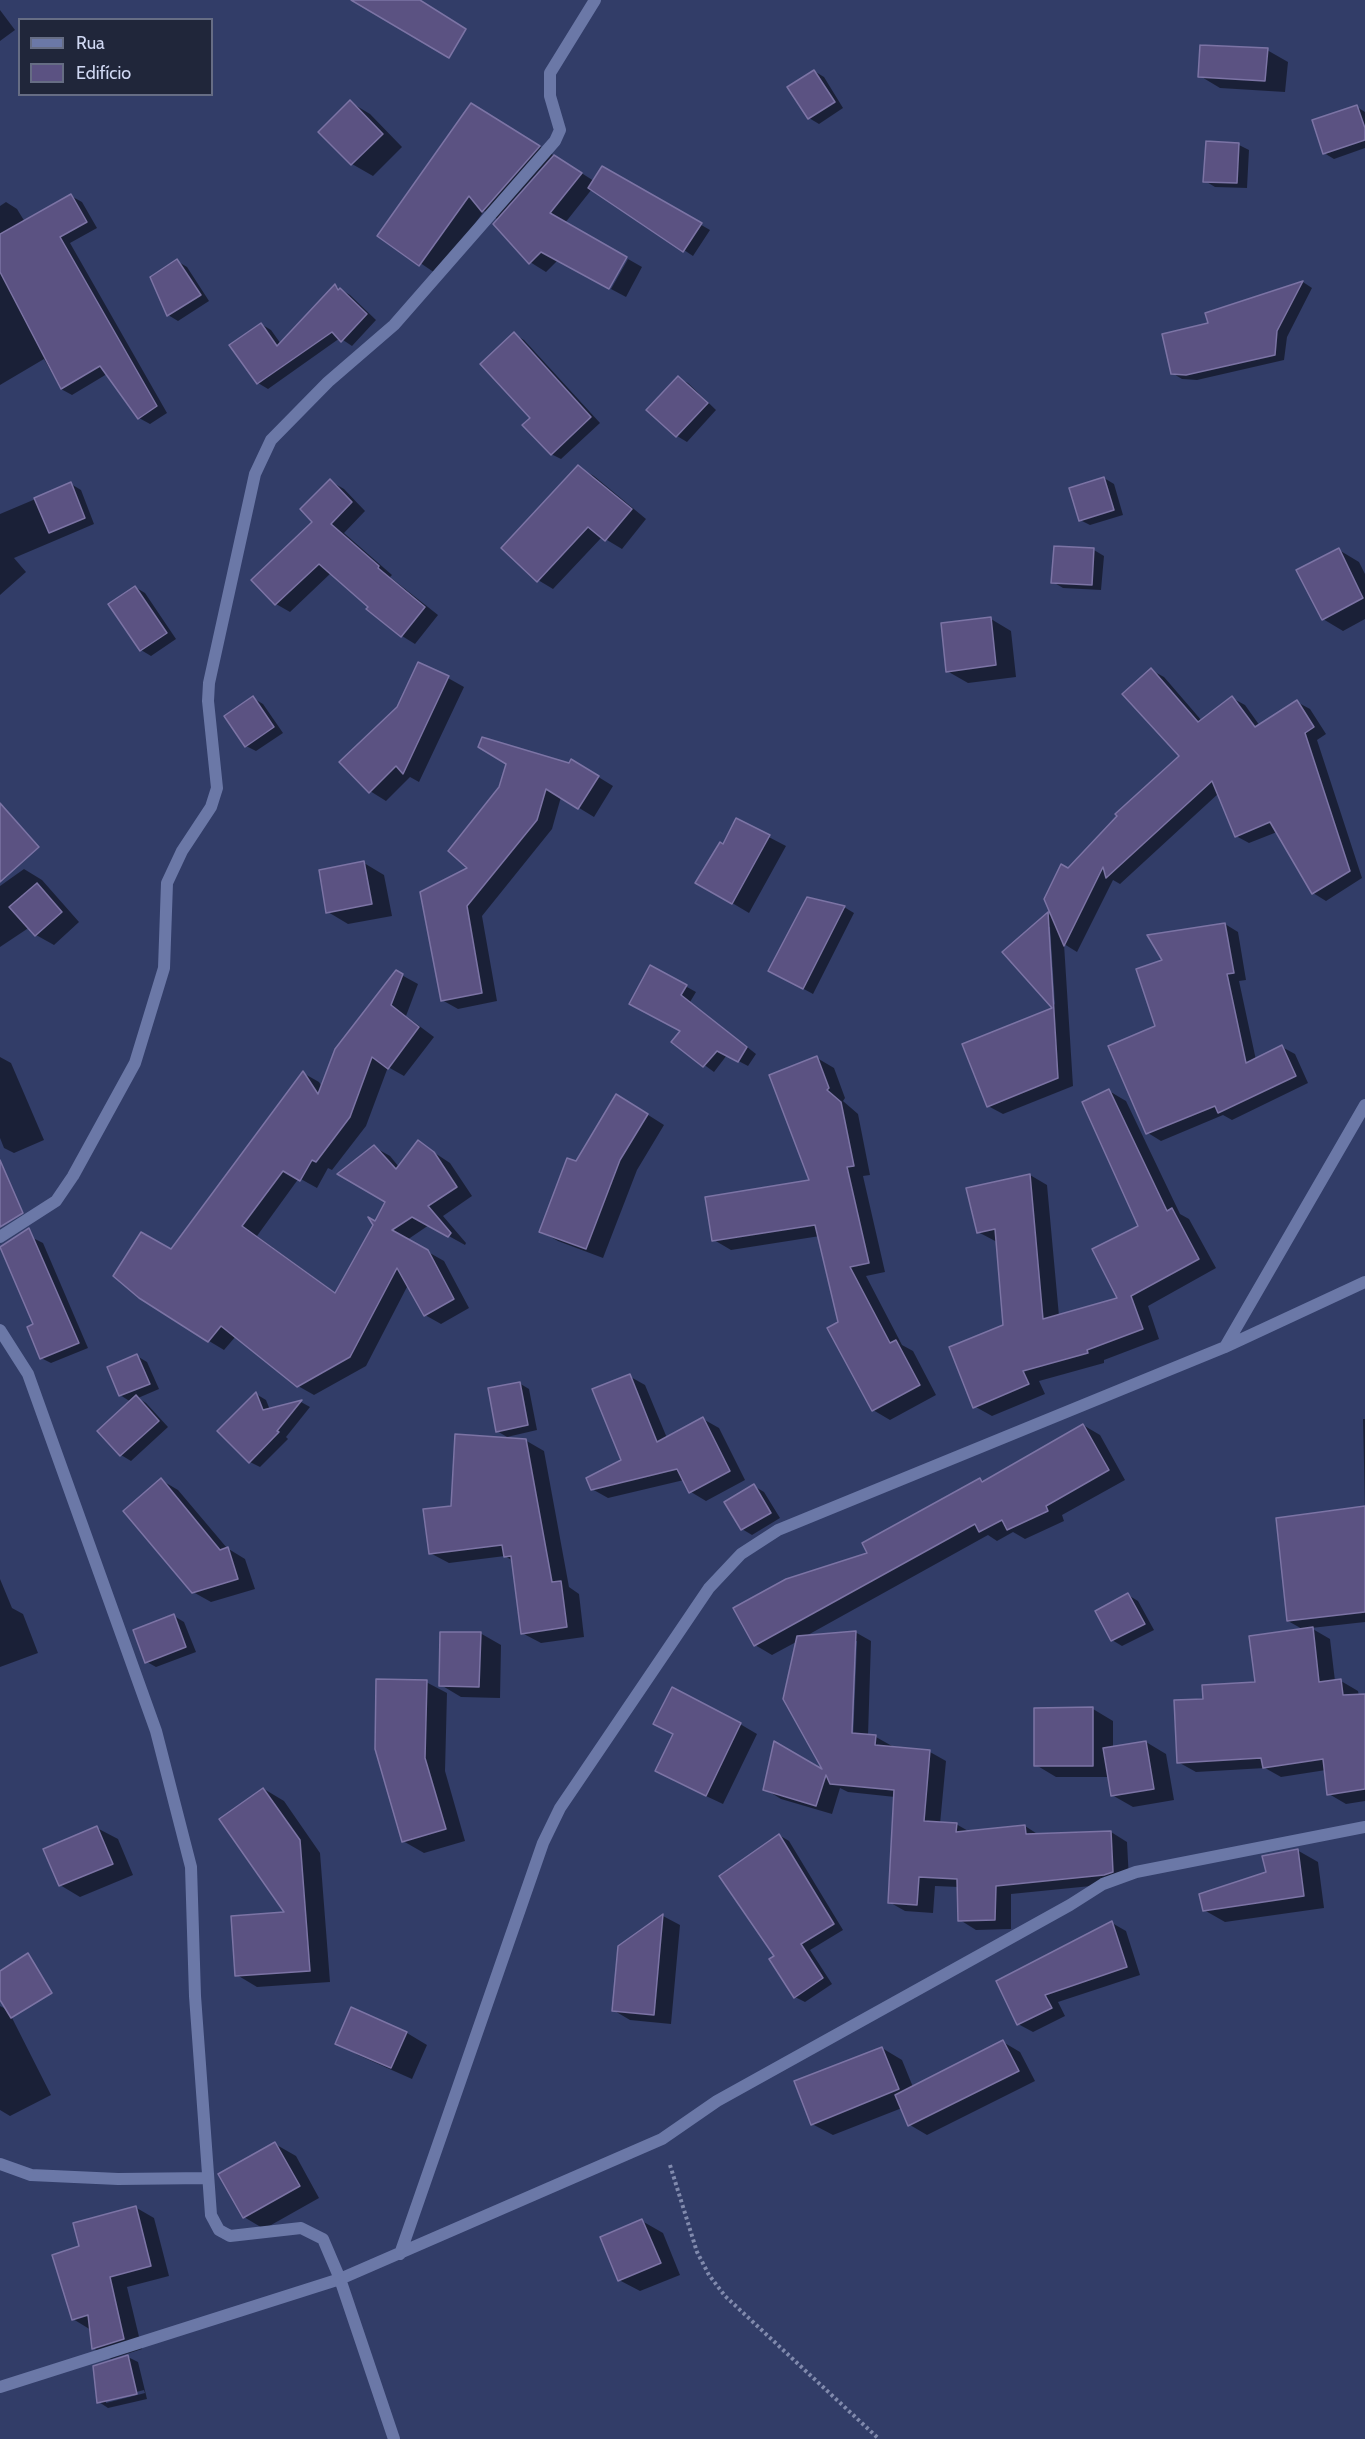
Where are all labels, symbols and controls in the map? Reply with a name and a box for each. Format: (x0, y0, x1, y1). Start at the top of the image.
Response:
legend (18, 18, 213, 96)
text: Rua (76, 32, 105, 54)
text: Edifício (76, 62, 131, 84)

